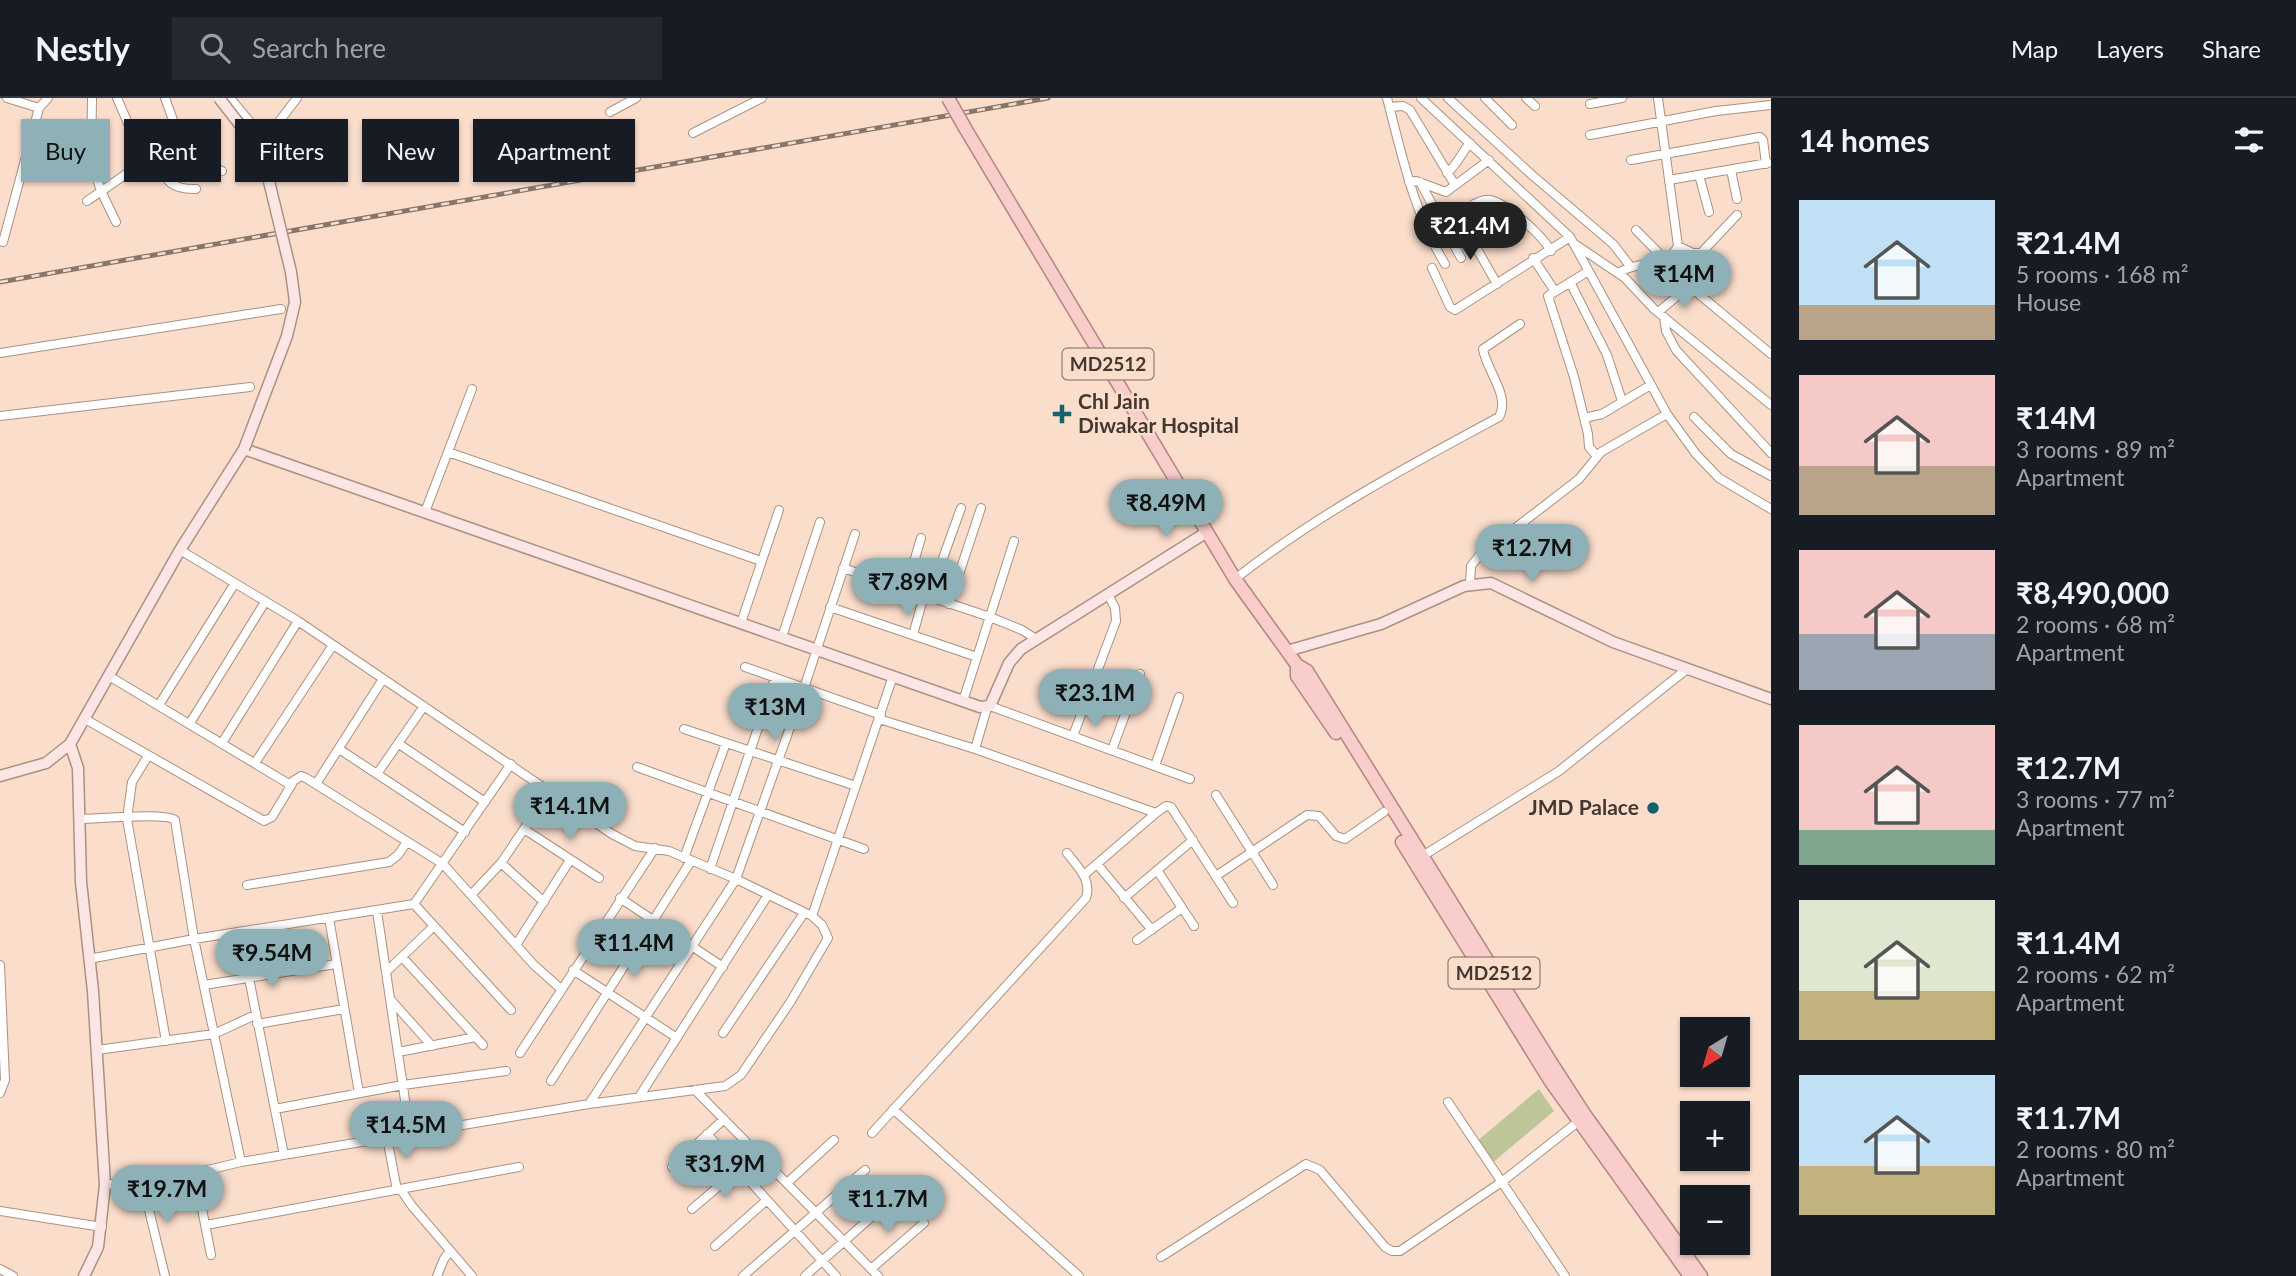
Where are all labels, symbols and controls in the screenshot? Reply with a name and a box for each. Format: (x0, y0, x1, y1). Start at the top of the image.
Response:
search box (172, 17, 662, 80)
text: Nestly (35, 28, 130, 68)
icon: search (196, 29, 234, 67)
text: Search here (252, 32, 386, 64)
text: Map (2011, 34, 2058, 63)
text: Layers (2096, 34, 2164, 63)
text: Share (2202, 34, 2261, 63)
chip: Buy (21, 119, 110, 182)
chip: Rent (124, 119, 221, 182)
chip: Filters (235, 119, 348, 182)
chip: New (362, 119, 459, 182)
chip: Apartment (473, 119, 635, 182)
icon: filters (2230, 121, 2268, 159)
text: 14 homes (1799, 122, 1930, 158)
pin: ₹21.4M (1413, 202, 1527, 262)
text: ₹21.4M (1430, 211, 1510, 239)
text: ₹21.4M (2016, 224, 2121, 260)
icon: home (1855, 228, 1939, 312)
pin: ₹14M (1643, 250, 1725, 310)
text: ₹14M (1653, 259, 1715, 287)
text: 5 rooms · 168 m² (2016, 260, 2188, 288)
text: House (2016, 288, 2081, 316)
road number: MD2512 (1062, 348, 1154, 380)
place label: Chl Jain Diwakar Hospital (1078, 388, 1239, 437)
text: ₹14M (2016, 399, 2097, 435)
icon: home (1855, 403, 1939, 487)
marker: Chl Jain Diwakar Hospital (1052, 404, 1072, 424)
text: 3 rooms · 89 m² (2016, 435, 2175, 463)
text: Apartment (2016, 463, 2124, 491)
pin: ₹8.49M (1109, 480, 1223, 539)
text: ₹8.49M (1126, 488, 1206, 516)
pin: ₹12.7M (1475, 524, 1589, 584)
text: ₹12.7M (1492, 533, 1572, 561)
pin: ₹7.89M (851, 559, 965, 618)
text: ₹7.89M (868, 567, 948, 595)
text: ₹8,490,000 (2016, 574, 2169, 610)
icon: home (1855, 578, 1939, 662)
text: 2 rooms · 68 m² (2016, 610, 2175, 638)
text: Apartment (2016, 638, 2124, 666)
pin: ₹23.1M (1038, 670, 1152, 729)
text: ₹23.1M (1055, 678, 1135, 706)
pin: ₹13M (734, 684, 816, 743)
text: ₹13M (744, 692, 806, 720)
text: ₹12.7M (2016, 749, 2121, 785)
icon: home (1855, 753, 1939, 837)
pin: ₹14.1M (513, 782, 627, 842)
text: 3 rooms · 77 m² (2016, 785, 2175, 813)
text: ₹14.1M (530, 791, 610, 819)
place label: JMD Palace (1529, 794, 1639, 819)
marker: JMD Palace (1645, 800, 1661, 816)
text: Apartment (2016, 813, 2124, 841)
pin: ₹11.4M (577, 920, 691, 979)
text: ₹11.4M (2016, 924, 2121, 960)
text: ₹11.4M (594, 928, 674, 956)
icon: home (1855, 928, 1939, 1012)
pin: ₹9.54M (215, 930, 329, 989)
text: ₹9.54M (232, 938, 312, 966)
road number: MD2512 (1448, 958, 1540, 988)
text: 2 rooms · 62 m² (2016, 960, 2175, 988)
text: Apartment (2016, 988, 2124, 1016)
north arrow (1680, 1017, 1750, 1087)
map controls (1680, 1017, 1750, 1255)
text: ₹11.7M (2016, 1099, 2121, 1135)
button: + (1680, 1101, 1750, 1171)
pin: ₹14.5M (349, 1102, 463, 1161)
icon: home (1855, 1103, 1939, 1187)
text: ₹14.5M (366, 1110, 446, 1138)
text: 2 rooms · 80 m² (2016, 1135, 2175, 1163)
pin: ₹31.9M (668, 1140, 782, 1200)
text: ₹31.9M (685, 1149, 765, 1177)
text: Apartment (2016, 1163, 2124, 1191)
pin: ₹19.7M (110, 1166, 224, 1225)
text: ₹19.7M (127, 1174, 207, 1202)
pin: ₹11.7M (831, 1176, 945, 1235)
text: ₹11.7M (848, 1184, 928, 1212)
button: − (1680, 1185, 1750, 1255)

